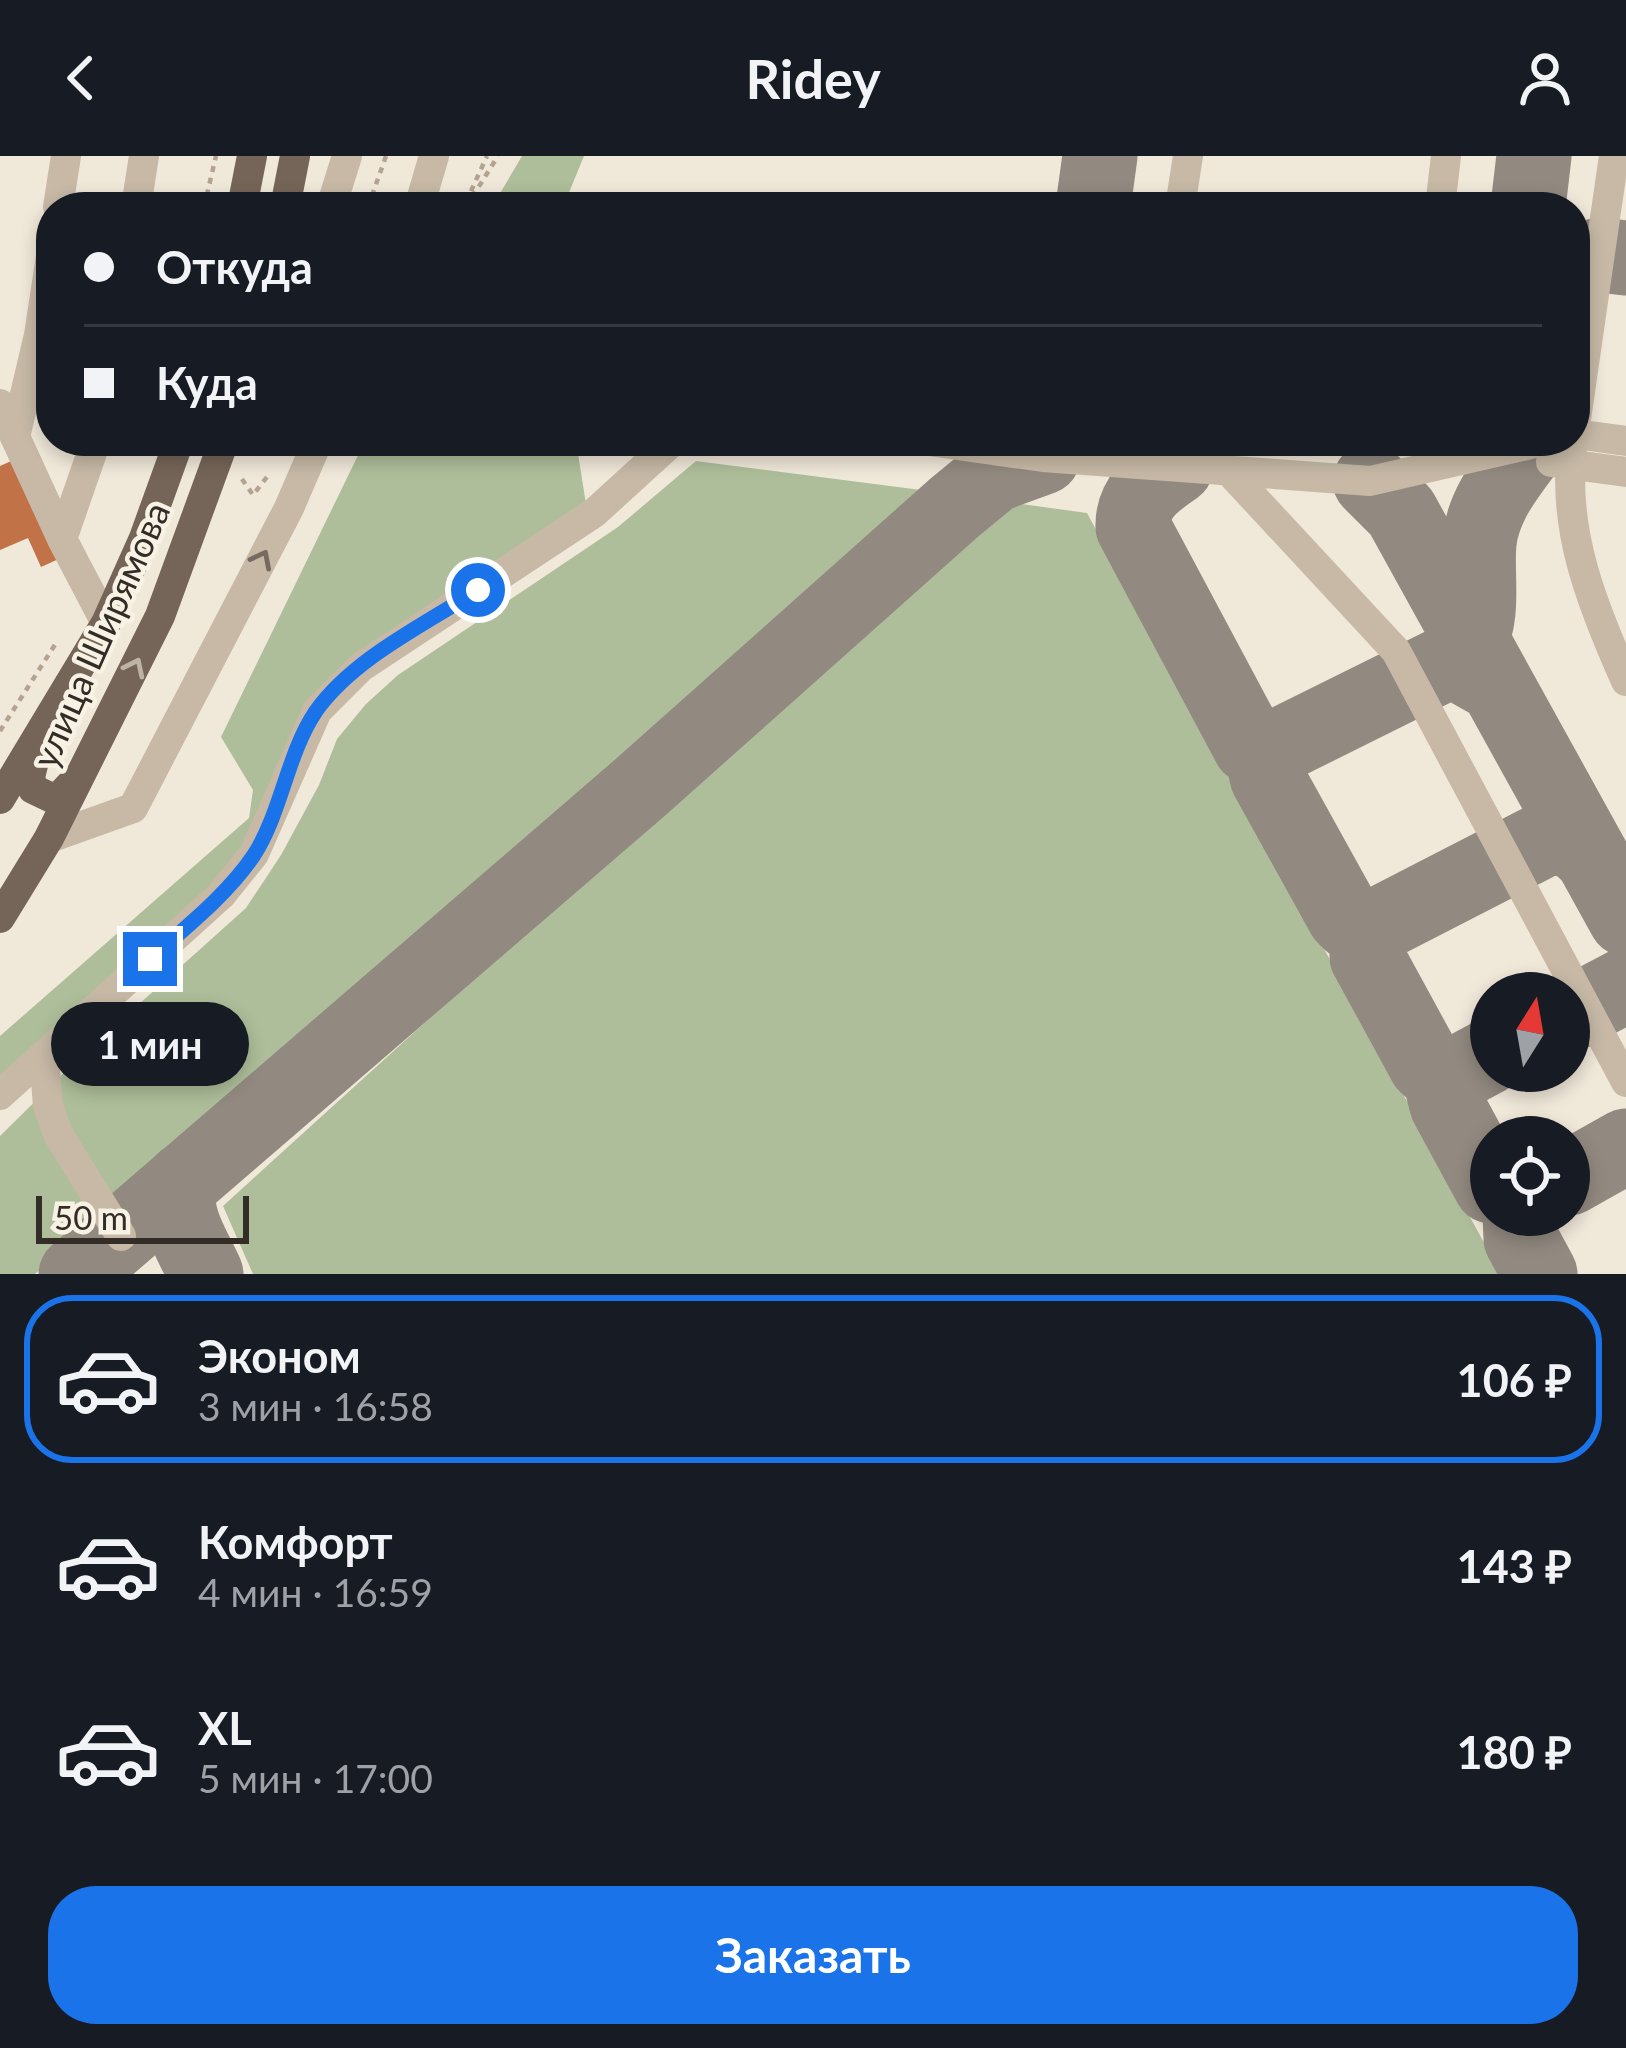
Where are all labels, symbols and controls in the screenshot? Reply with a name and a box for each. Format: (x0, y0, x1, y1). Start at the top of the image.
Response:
icon: back (48, 45, 114, 111)
icon: person (1512, 45, 1578, 111)
text: Ridey (745, 46, 881, 111)
text: Откуда (156, 240, 313, 294)
text: Куда (156, 356, 258, 410)
street label: улица Ширямова (22, 495, 178, 774)
one-way arrow (248, 551, 271, 572)
route start (451, 563, 505, 617)
one-way arrow (121, 658, 144, 679)
route end (123, 932, 177, 986)
north arrow (1470, 972, 1590, 1092)
map controls (1470, 972, 1590, 1236)
callout: 1 мин (51, 1001, 249, 1085)
text: 1 мин (98, 1021, 203, 1067)
button: locate (1470, 1116, 1590, 1236)
scale bar (36, 1190, 249, 1243)
text: 50 m (54, 1197, 128, 1237)
icon: car (54, 1325, 162, 1433)
text: Эконом (198, 1329, 361, 1383)
text: 106 ₽ (1457, 1353, 1572, 1407)
text: 3 мин · 16:58 (198, 1383, 433, 1429)
icon: car (54, 1511, 162, 1619)
text: Комфорт (198, 1515, 393, 1569)
text: 143 ₽ (1457, 1539, 1572, 1593)
text: 4 мин · 16:59 (198, 1569, 433, 1615)
icon: car (54, 1697, 162, 1805)
text: XL (198, 1701, 252, 1755)
text: 180 ₽ (1457, 1725, 1572, 1779)
text: 5 мин · 17:00 (198, 1755, 433, 1801)
button: Заказать (48, 1886, 1578, 2024)

